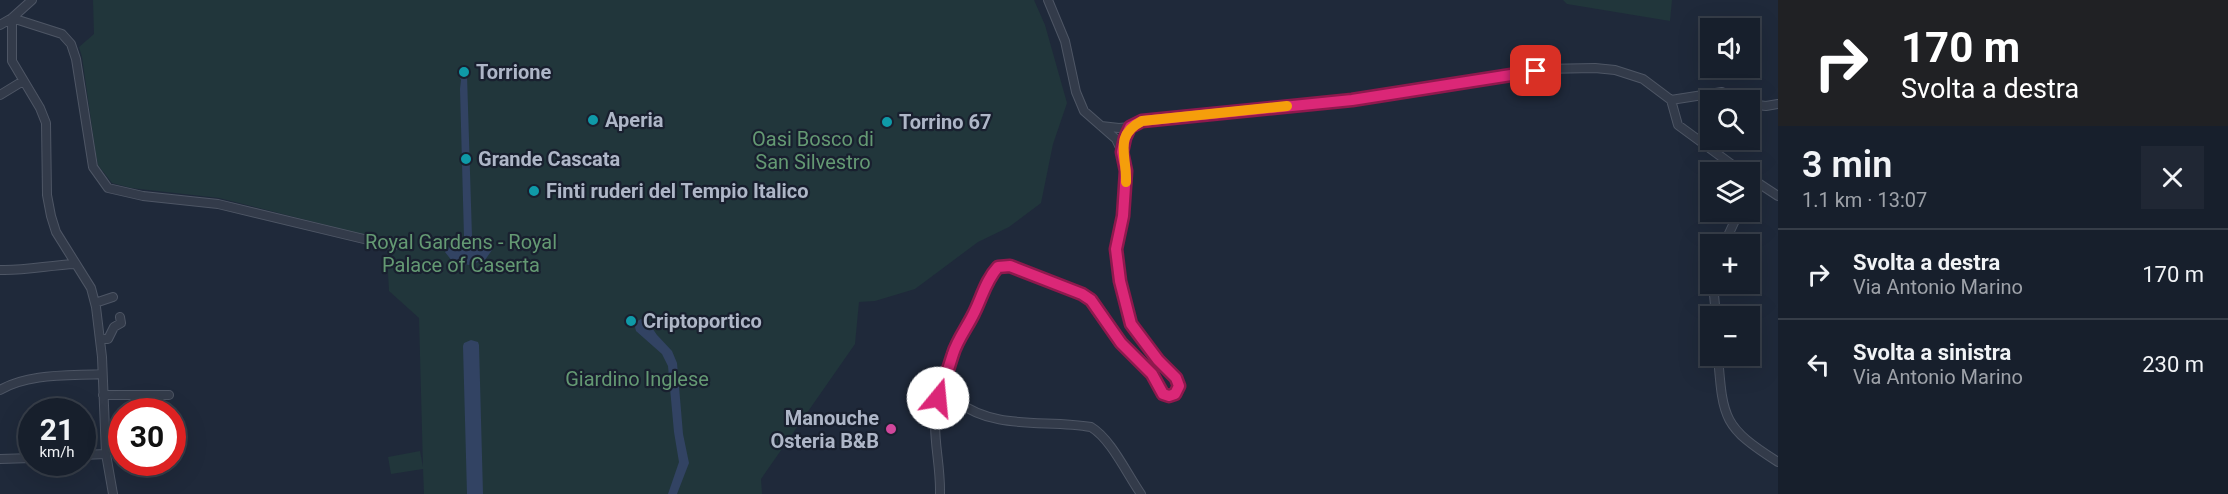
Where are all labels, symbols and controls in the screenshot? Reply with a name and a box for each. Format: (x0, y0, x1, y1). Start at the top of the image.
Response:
map controls (1700, 18, 1760, 366)
button: sound (1700, 18, 1760, 78)
text: 170 m (1901, 23, 2020, 72)
icon: right (1802, 24, 1880, 102)
pin (1510, 45, 1561, 96)
icon: arrive (1519, 54, 1552, 87)
place label: Torrione (476, 60, 551, 84)
marker: Torrione (457, 65, 471, 79)
text: Svolta a destra (1901, 73, 2079, 105)
button: search (1700, 90, 1760, 150)
place label: Aperia (605, 108, 664, 132)
place label: Torrino 67 (899, 110, 991, 134)
marker: Aperia (586, 113, 600, 127)
marker: Torrino 67 (880, 115, 894, 129)
park label: Oasi Bosco di San Silvestro (752, 127, 874, 174)
text: 3 min (1802, 144, 1892, 186)
button: close (2141, 146, 2204, 209)
place label: Grande Cascata (478, 147, 621, 171)
marker: Grande Cascata (459, 152, 473, 166)
button: layers (1700, 162, 1760, 222)
place label: Finti ruderi del Tempio Italico (546, 179, 809, 203)
marker: Finti ruderi del Tempio Italico (527, 184, 541, 198)
text: 1.1 km · 13:07 (1802, 188, 1927, 212)
park label: Royal Gardens - Royal Palace of Caserta (365, 230, 557, 277)
button: + (1700, 234, 1760, 294)
text: Svolta a destra (1853, 250, 2000, 275)
icon: right (1802, 258, 1835, 291)
text: 170 m (2142, 262, 2204, 287)
text: Via Antonio Marino (1853, 275, 2023, 299)
button: − (1700, 306, 1760, 366)
place label: Criptoportico (643, 309, 762, 333)
marker: Criptoportico (624, 314, 638, 328)
text: Svolta a sinistra (1853, 340, 2011, 365)
icon: left (1802, 348, 1835, 381)
text: 230 m (2142, 352, 2204, 377)
text: Via Antonio Marino (1853, 365, 2023, 389)
position arrow (906, 366, 970, 430)
park label: Giardino Inglese (565, 367, 709, 391)
speed limit sign: 30 (108, 398, 186, 476)
place label: Manouche Osteria B&B (770, 406, 879, 453)
text: 21 (40, 412, 74, 447)
marker: Manouche Osteria B&B (884, 422, 898, 436)
text: km/h (39, 443, 75, 461)

